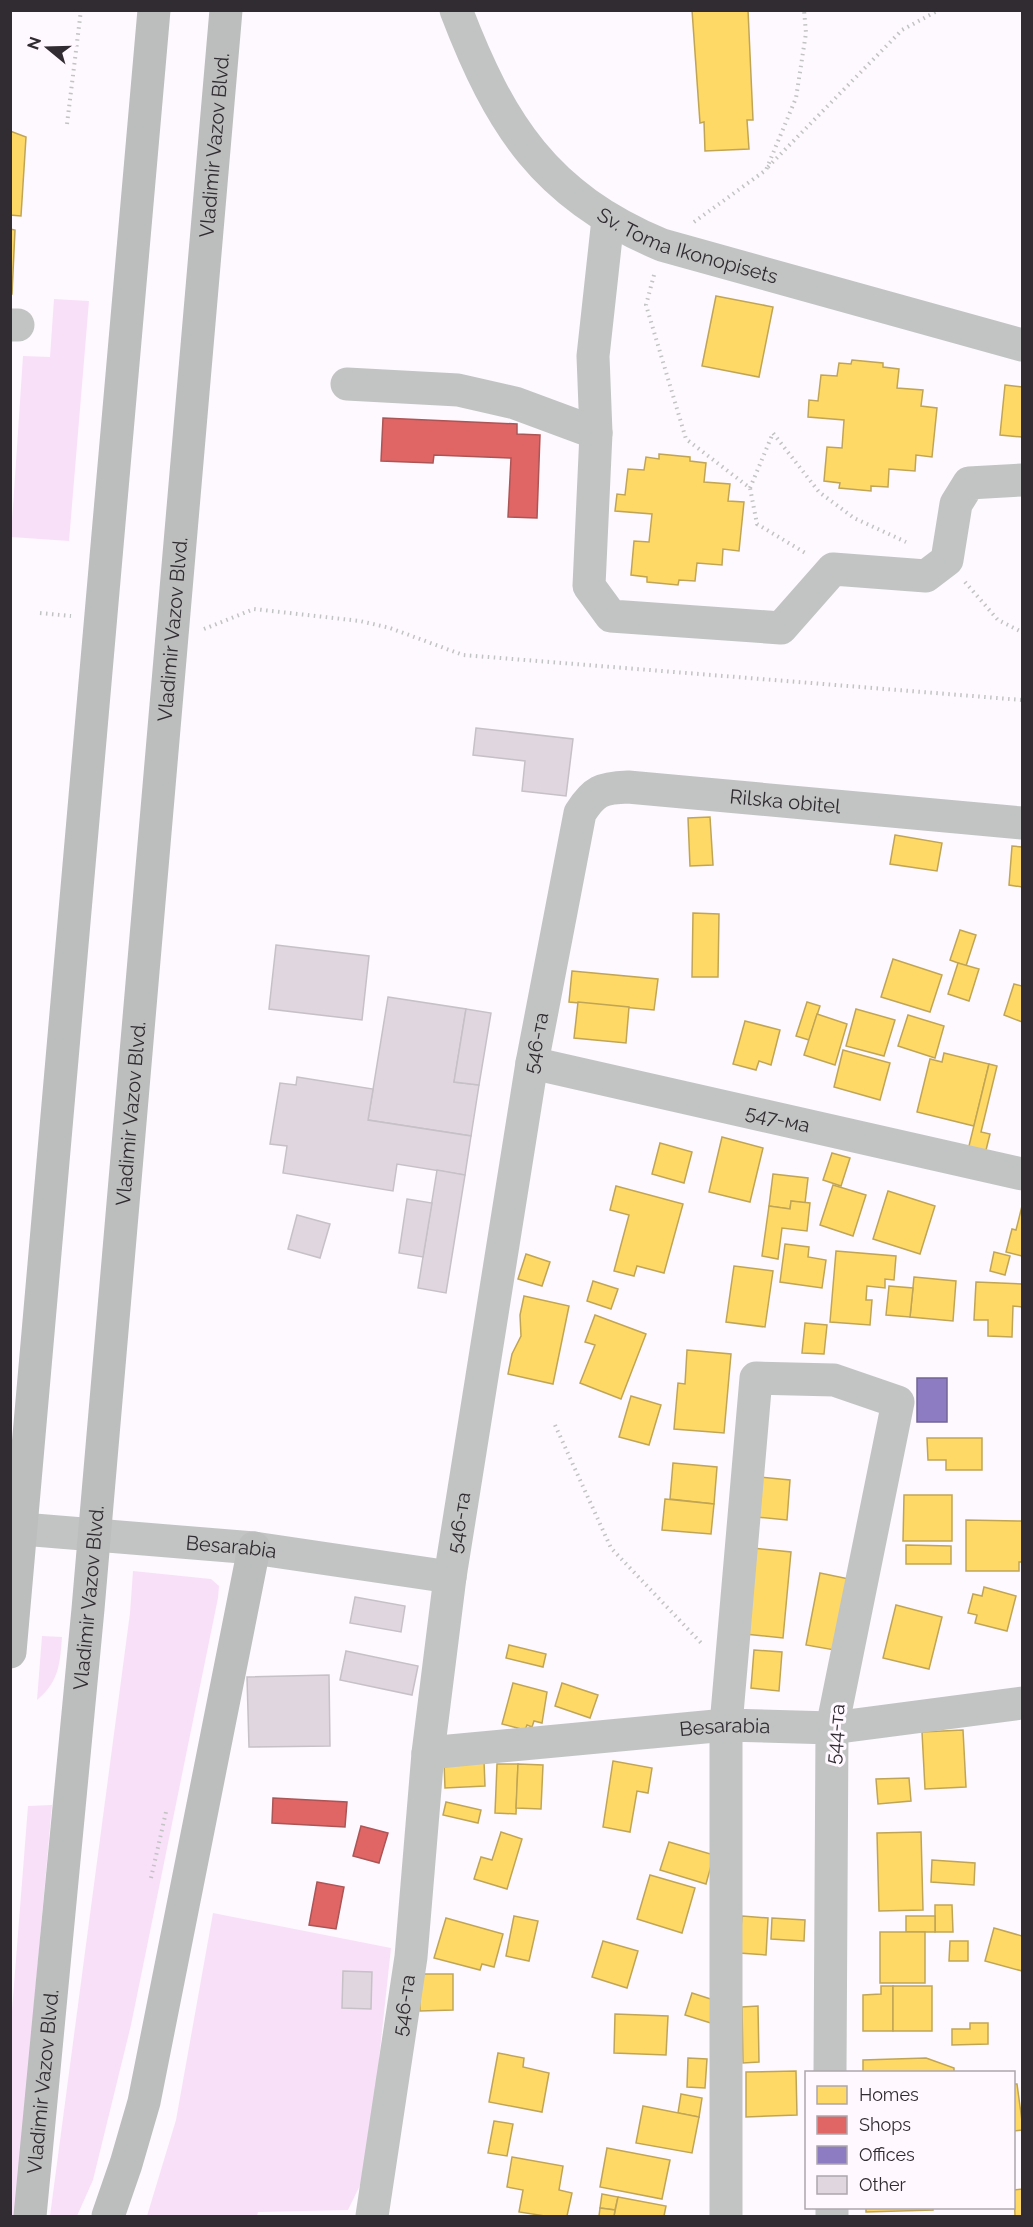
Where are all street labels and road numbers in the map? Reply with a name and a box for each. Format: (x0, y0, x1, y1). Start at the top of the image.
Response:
street label: Vladimir Vazov Blvd. (194, 52, 234, 239)
street label: Sv. Toma Ikonopisets (593, 202, 781, 289)
street label: Vladimir Vazov Blvd. (153, 536, 192, 723)
street label: Rilska obitel (729, 784, 842, 818)
street label: 546-та (519, 1010, 553, 1075)
street label: Vladimir Vazov Blvd. (111, 1020, 151, 1207)
street label: 547-ма (743, 1100, 812, 1138)
street label: 546-та (442, 1490, 475, 1555)
street label: Vladimir Vazov Blvd. (68, 1504, 109, 1691)
street label: Besarabia (185, 1530, 278, 1563)
street label: 544-та (820, 1703, 850, 1765)
street label: Besarabia (678, 1713, 771, 1741)
street label: 546-та (387, 1973, 420, 2038)
street label: Vladimir Vazov Blvd. (22, 1988, 64, 2175)

